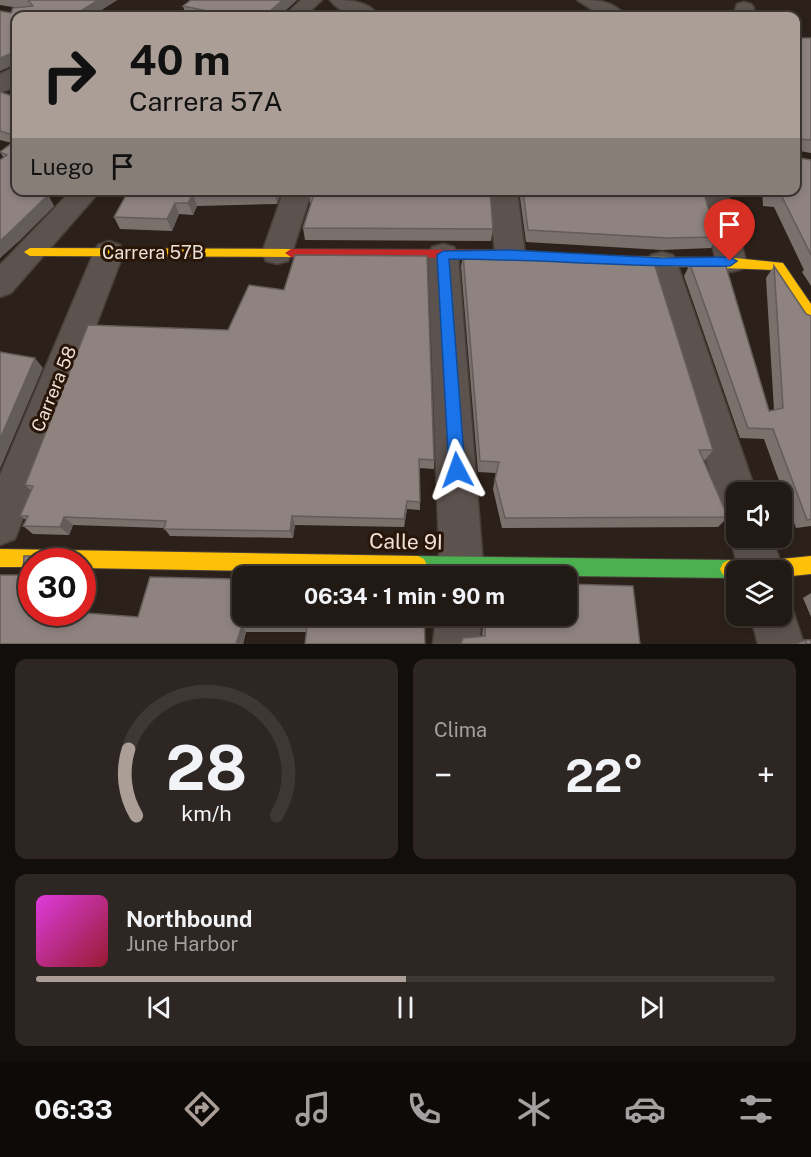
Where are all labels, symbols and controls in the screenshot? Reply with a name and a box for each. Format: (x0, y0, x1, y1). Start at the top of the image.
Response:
text: 40 m (129, 35, 231, 84)
icon: right (30, 36, 108, 114)
text: Carrera 57A (129, 85, 283, 117)
icon: arrive (106, 150, 139, 183)
text: Luego (30, 154, 94, 180)
pin (704, 199, 755, 261)
icon: arrive (713, 208, 746, 241)
street label: Carrera 57B (102, 242, 204, 263)
street label: Carrera 58 (27, 343, 80, 435)
position arrow (425, 438, 489, 502)
map controls (726, 482, 792, 626)
button: sound (726, 482, 792, 548)
street label: Calle 9I (369, 528, 443, 555)
speed limit sign: 30 (18, 548, 96, 626)
button: layers (726, 560, 792, 626)
text: 06:34 · 1 min · 90 m (304, 583, 505, 609)
text: Clima (434, 718, 487, 742)
text: 28 (166, 731, 247, 804)
text: 22° (565, 749, 644, 802)
text: − (434, 756, 452, 794)
text: + (757, 756, 775, 794)
text: km/h (181, 801, 232, 826)
text: Northbound (126, 906, 252, 932)
text: June Harbor (126, 932, 238, 956)
icon: previous (143, 991, 176, 1024)
icon: pause (389, 991, 422, 1024)
icon: next (635, 991, 668, 1024)
icon: directions (181, 1088, 223, 1130)
icon: music (292, 1088, 334, 1130)
icon: phone (403, 1088, 445, 1130)
icon: climate (513, 1088, 555, 1130)
icon: car (624, 1088, 666, 1130)
icon: filters (735, 1088, 777, 1130)
text: 06:33 (34, 1093, 113, 1125)

